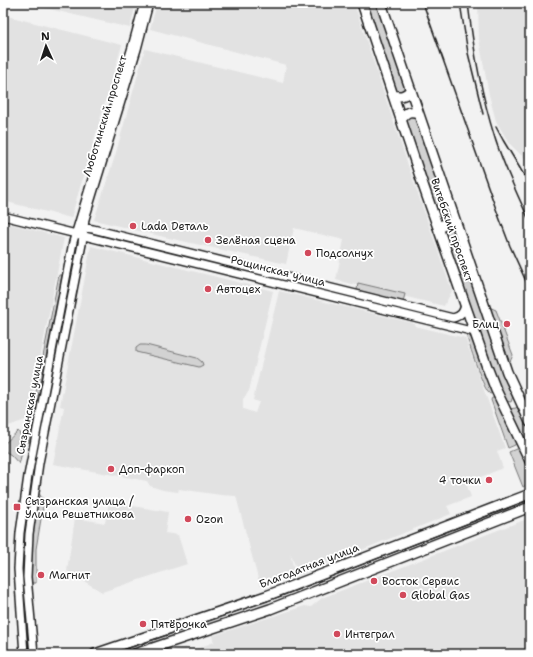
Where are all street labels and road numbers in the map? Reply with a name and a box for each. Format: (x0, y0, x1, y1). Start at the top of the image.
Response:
street label: Люботинский проспект (79, 53, 131, 178)
street label: Витебский проспект (427, 176, 477, 284)
street label: Рощинская улица (229, 252, 327, 290)
street label: Сызранская улица (13, 354, 47, 456)
street label: Благодатная улица (257, 540, 361, 592)

